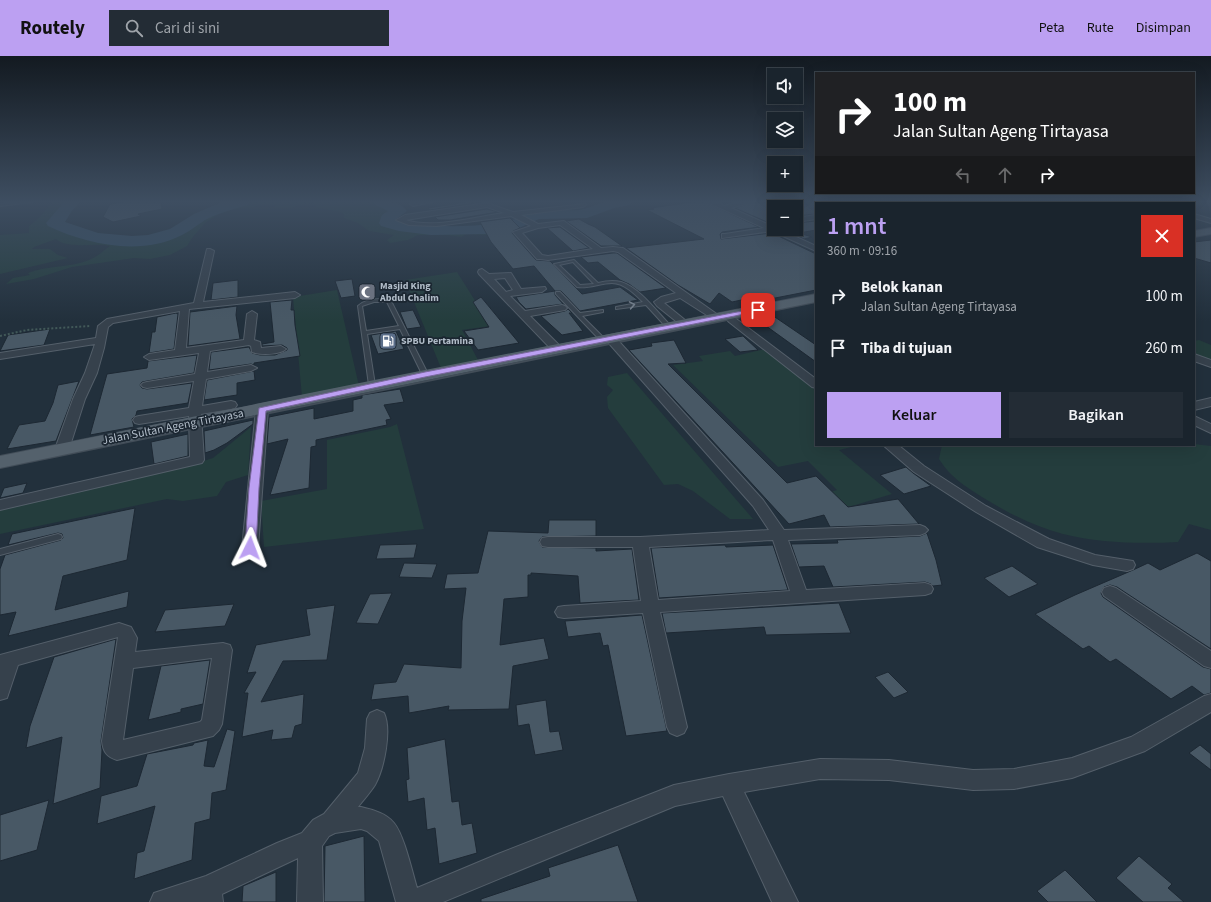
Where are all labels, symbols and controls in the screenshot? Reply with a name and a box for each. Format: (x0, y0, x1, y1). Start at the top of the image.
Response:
search box (109, 10, 389, 46)
text: Routely (20, 15, 85, 42)
icon: search (123, 17, 145, 39)
text: Cari di sini (155, 18, 220, 39)
text: Peta (1039, 18, 1065, 38)
text: Rute (1087, 18, 1114, 38)
text: Disimpan (1136, 18, 1191, 38)
map controls (767, 68, 803, 236)
button: sound (767, 68, 803, 104)
text: 100 m (893, 82, 967, 122)
icon: right (827, 88, 879, 140)
button: layers (767, 112, 803, 148)
text: Jalan Sultan Ageng Tirtayasa (893, 119, 1109, 144)
button: + (767, 156, 803, 192)
icon: left (952, 164, 974, 186)
icon: ahead (994, 164, 1016, 186)
icon: right (1036, 164, 1058, 186)
button: − (767, 200, 803, 236)
text: 1 mnt (827, 209, 886, 244)
button: close (1141, 215, 1183, 257)
text: 360 m · 09:16 (827, 242, 897, 260)
text: Belok kanan (861, 277, 943, 298)
place label: Masjid King Abdul Chalim (379, 279, 439, 305)
mosque icon: Masjid King Abdul Chalim (357, 282, 377, 302)
icon: right (827, 285, 849, 307)
text: 100 m (1145, 286, 1183, 307)
pin (741, 293, 775, 327)
text: Jalan Sultan Ageng Tirtayasa (861, 298, 1017, 316)
icon: arrive (747, 299, 769, 321)
one-way arrow (629, 302, 635, 310)
fuel station icon: SPBU Pertamina (378, 331, 398, 351)
place label: SPBU Pertamina (401, 334, 473, 348)
icon: arrive (827, 337, 849, 359)
text: Tiba di tujuan (861, 338, 952, 359)
text: 260 m (1145, 338, 1183, 359)
button: Keluar (827, 392, 1001, 438)
button: Bagikan (1009, 392, 1183, 438)
street label: Jalan Sultan Ageng Tirtayasa (101, 405, 245, 449)
position arrow (229, 527, 271, 569)

